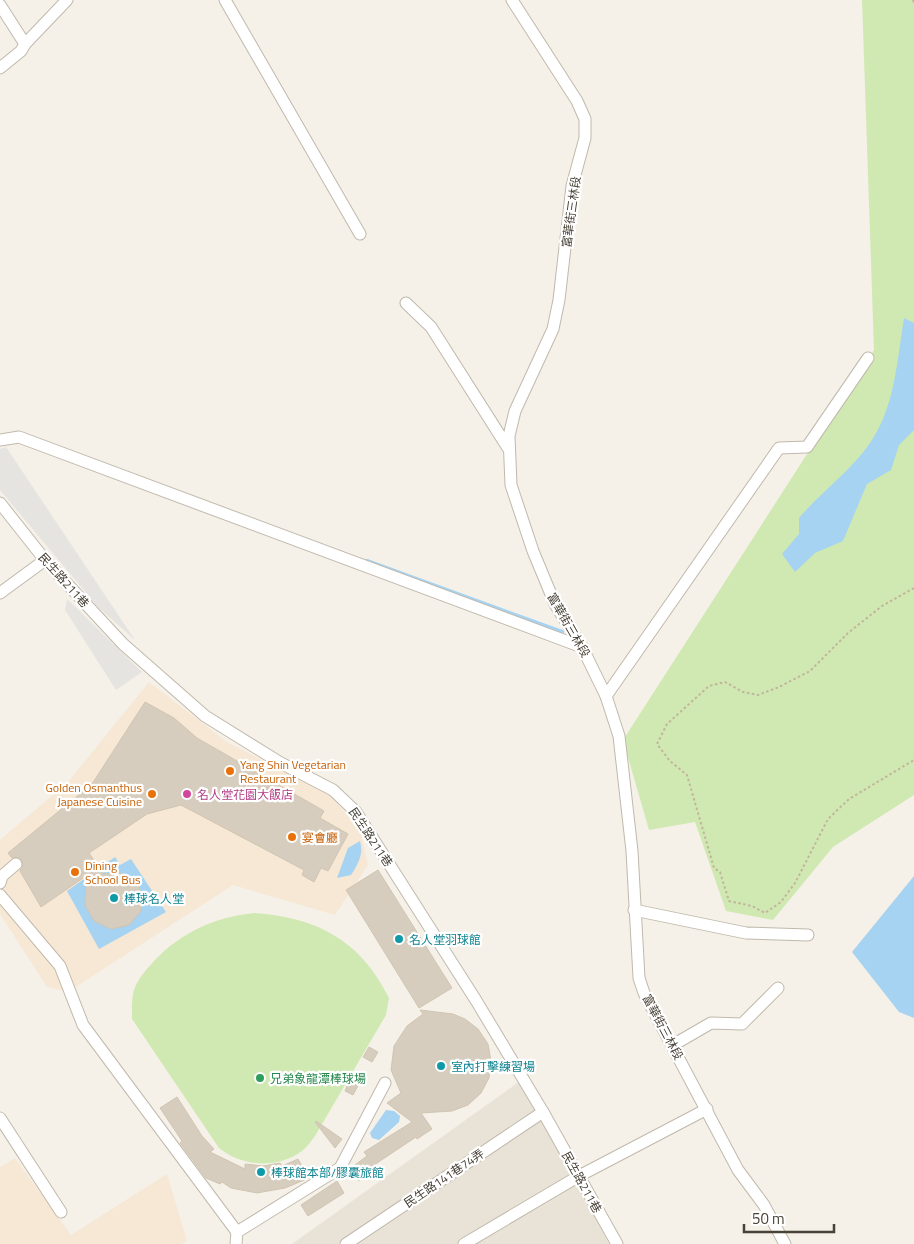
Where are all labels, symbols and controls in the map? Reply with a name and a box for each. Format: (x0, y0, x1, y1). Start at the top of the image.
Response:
street label: 富華街三林段 (557, 175, 585, 249)
street label: 民生路211巷 (34, 548, 94, 612)
street label: 富華街三林段 (543, 589, 595, 661)
place label: Yang Shin Vegetarian Restaurant (240, 755, 346, 788)
marker: Yang Shin Vegetarian Restaurant (224, 765, 236, 777)
place label: Golden Osmanthus Japanese Cuisine (45, 778, 142, 811)
place label: 名人堂花園大飯店 (197, 785, 293, 804)
marker: Golden Osmanthus Japanese Cuisine (146, 788, 158, 800)
marker: 名人堂花園大飯店 (181, 788, 193, 800)
street label: 民生路211巷 (344, 803, 398, 871)
place label: 宴會廳 (302, 828, 338, 847)
marker: 宴會廳 (286, 831, 298, 843)
place label: Dining School Bus (85, 856, 141, 889)
marker: Dining School Bus (69, 866, 81, 878)
place label: 棒球名人堂 (124, 889, 184, 908)
marker: 棒球名人堂 (108, 892, 120, 904)
place label: 名人堂羽球館 (409, 930, 481, 949)
marker: 名人堂羽球館 (393, 933, 405, 945)
street label: 富華街三林段 (638, 991, 688, 1063)
place label: 室內打擊練習場 (451, 1057, 535, 1076)
marker: 室內打擊練習場 (435, 1060, 447, 1072)
place label: 兄弟象龍潭棒球場 (270, 1069, 366, 1088)
marker: 兄弟象龍潭棒球場 (254, 1072, 266, 1084)
street label: 民生路141巷74弄 (400, 1144, 488, 1212)
street label: 民生路211巷 (557, 1148, 607, 1216)
place label: 棒球館本部/膠囊旅館 (271, 1163, 384, 1182)
marker: 棒球館本部/膠囊旅館 (255, 1166, 267, 1178)
scale bar (744, 1202, 834, 1234)
text: 50 m (752, 1207, 785, 1230)

